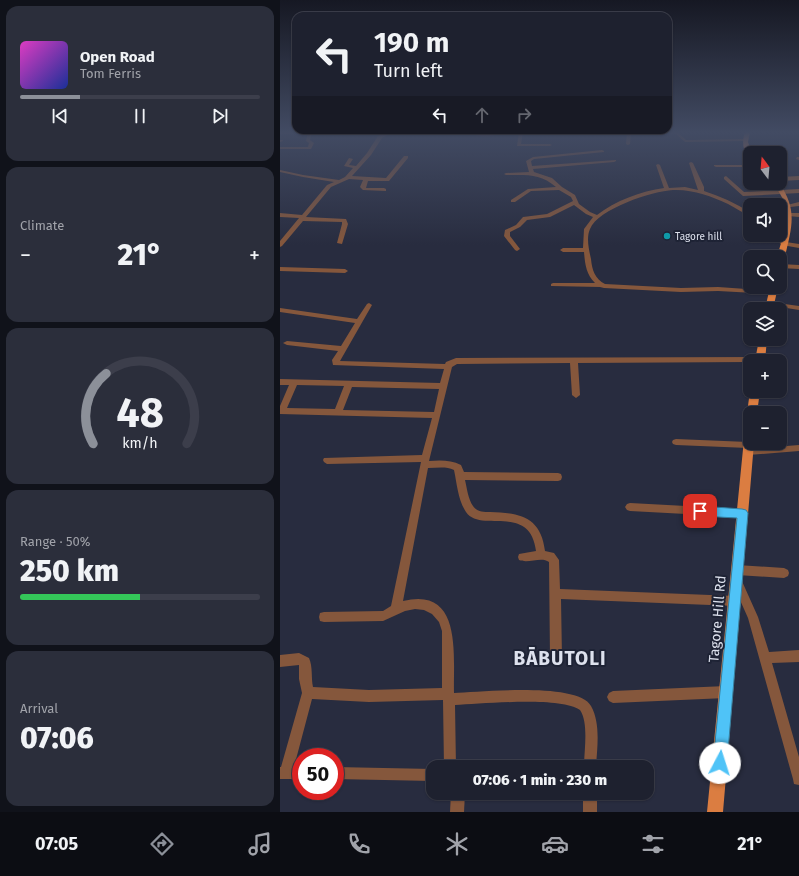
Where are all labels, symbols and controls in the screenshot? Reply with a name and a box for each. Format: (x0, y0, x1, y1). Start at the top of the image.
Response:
text: 190 m (374, 26, 449, 59)
icon: left (308, 28, 360, 80)
text: Open Road (80, 48, 155, 66)
text: Turn left (374, 60, 443, 82)
text: Tom Ferris (80, 66, 141, 81)
icon: left (429, 104, 451, 126)
icon: ahead (471, 104, 493, 126)
icon: right (513, 104, 535, 126)
icon: previous (49, 105, 71, 127)
icon: pause (129, 105, 151, 127)
icon: next (209, 105, 231, 127)
north arrow (743, 146, 787, 190)
map controls (743, 146, 787, 450)
button: sound (743, 198, 787, 242)
text: Climate (20, 218, 64, 233)
marker: Tagore hill (662, 231, 672, 241)
place label: Tagore hill (675, 231, 722, 243)
text: 21° (118, 237, 162, 273)
text: − (20, 242, 31, 269)
text: + (249, 242, 260, 269)
button: search (743, 250, 787, 294)
button: layers (743, 302, 787, 346)
button: + (743, 354, 787, 398)
text: 48 (116, 388, 164, 438)
button: − (743, 406, 787, 450)
text: km/h (122, 435, 158, 452)
pin (683, 494, 717, 528)
icon: arrive (689, 500, 711, 522)
text: Range · 50% (20, 534, 91, 549)
text: 250 km (20, 553, 119, 589)
street label: Tagore Hill Rd (705, 575, 730, 663)
district label: BĀBUTOLI (514, 647, 606, 670)
text: Arrival (20, 701, 58, 716)
text: 07:06 (20, 720, 94, 756)
position arrow (699, 742, 741, 784)
speed limit sign: 50 (292, 748, 344, 800)
text: 07:06 · 1 min · 230 m (473, 771, 607, 789)
icon: directions (148, 830, 176, 858)
icon: music (246, 830, 274, 858)
icon: phone (345, 830, 373, 858)
icon: climate (443, 830, 471, 858)
icon: car (541, 830, 569, 858)
icon: filters (639, 830, 667, 858)
text: 07:05 (35, 833, 78, 855)
text: 21° (737, 833, 764, 855)

